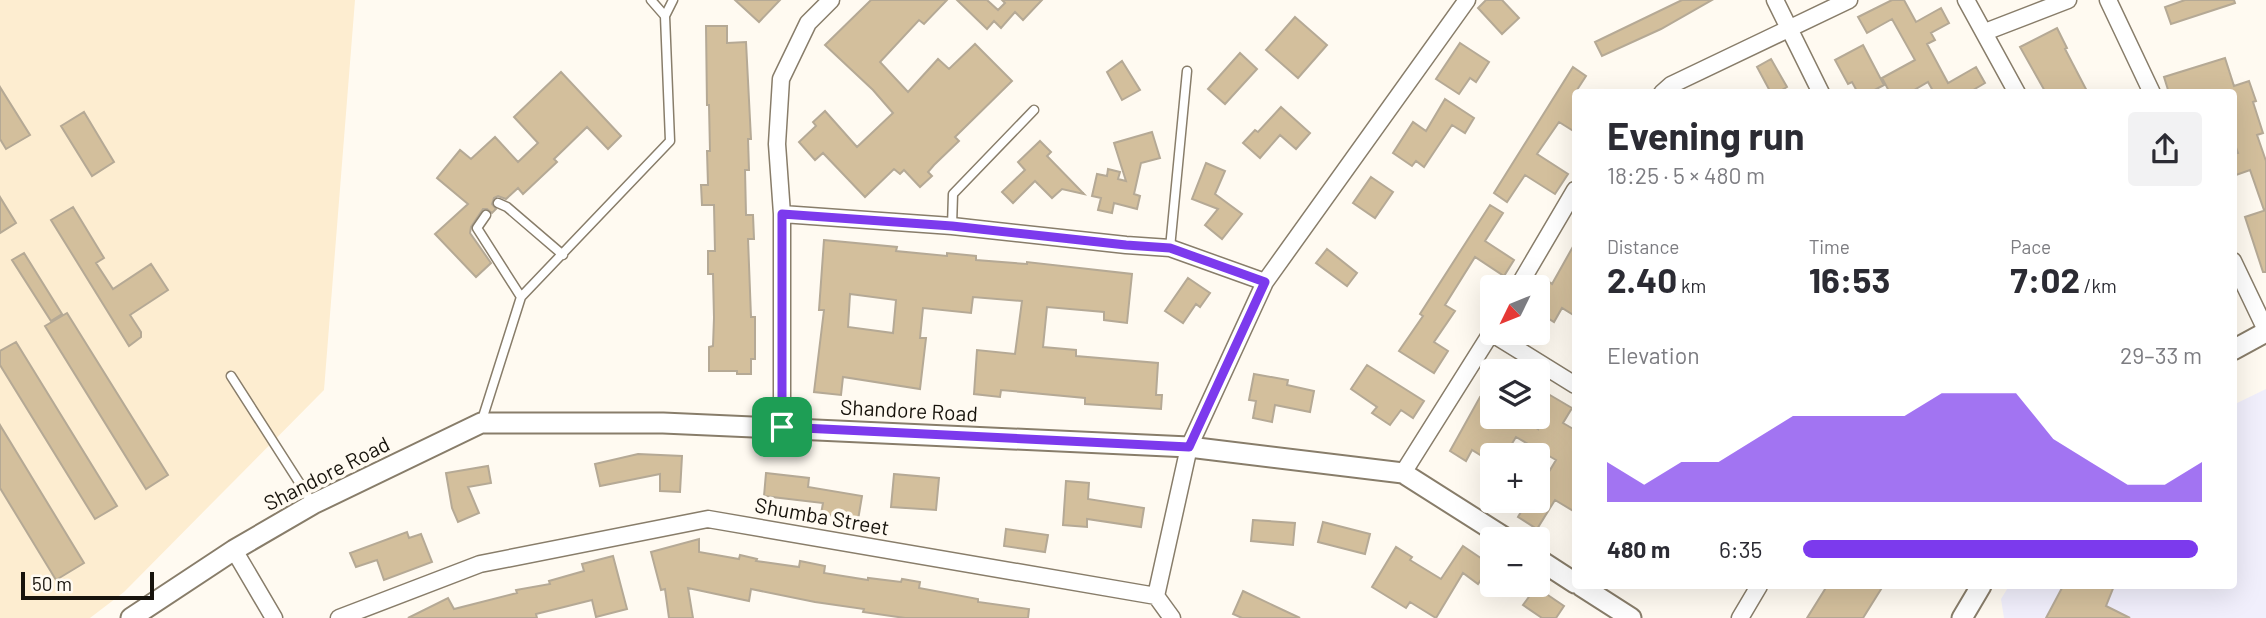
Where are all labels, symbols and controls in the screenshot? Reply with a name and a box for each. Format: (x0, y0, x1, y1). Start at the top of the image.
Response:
text: Evening run (1607, 112, 1805, 158)
button: share (2128, 112, 2202, 186)
text: 18:25 · 5 × 480 m (1607, 161, 1765, 189)
text: Distance (1607, 235, 1679, 258)
text: Time (1809, 235, 1850, 258)
text: Pace (2010, 235, 2051, 258)
text: 2.40 (1607, 258, 1677, 300)
text: 16:53 (1809, 258, 1890, 300)
text: 7:02 (2010, 258, 2080, 300)
text: km (1677, 274, 1706, 297)
text: /km (2080, 274, 2117, 297)
north arrow (1480, 275, 1550, 345)
map controls (1480, 275, 1550, 597)
text: Elevation (1607, 341, 1700, 369)
text: 29–33 m (2120, 341, 2202, 369)
button: layers (1480, 359, 1550, 429)
street label: Shandore Road (840, 393, 979, 426)
pin (752, 397, 812, 457)
icon: arrive (763, 408, 801, 446)
street label: Shandore Road (259, 430, 393, 515)
button: + (1480, 443, 1550, 513)
street label: Shumba Street (753, 491, 891, 540)
button: − (1480, 527, 1550, 597)
text: 480 m (1607, 535, 1670, 563)
text: 6:35 (1719, 535, 1762, 563)
scale bar (21, 569, 154, 601)
text: 50 m (32, 572, 72, 595)

